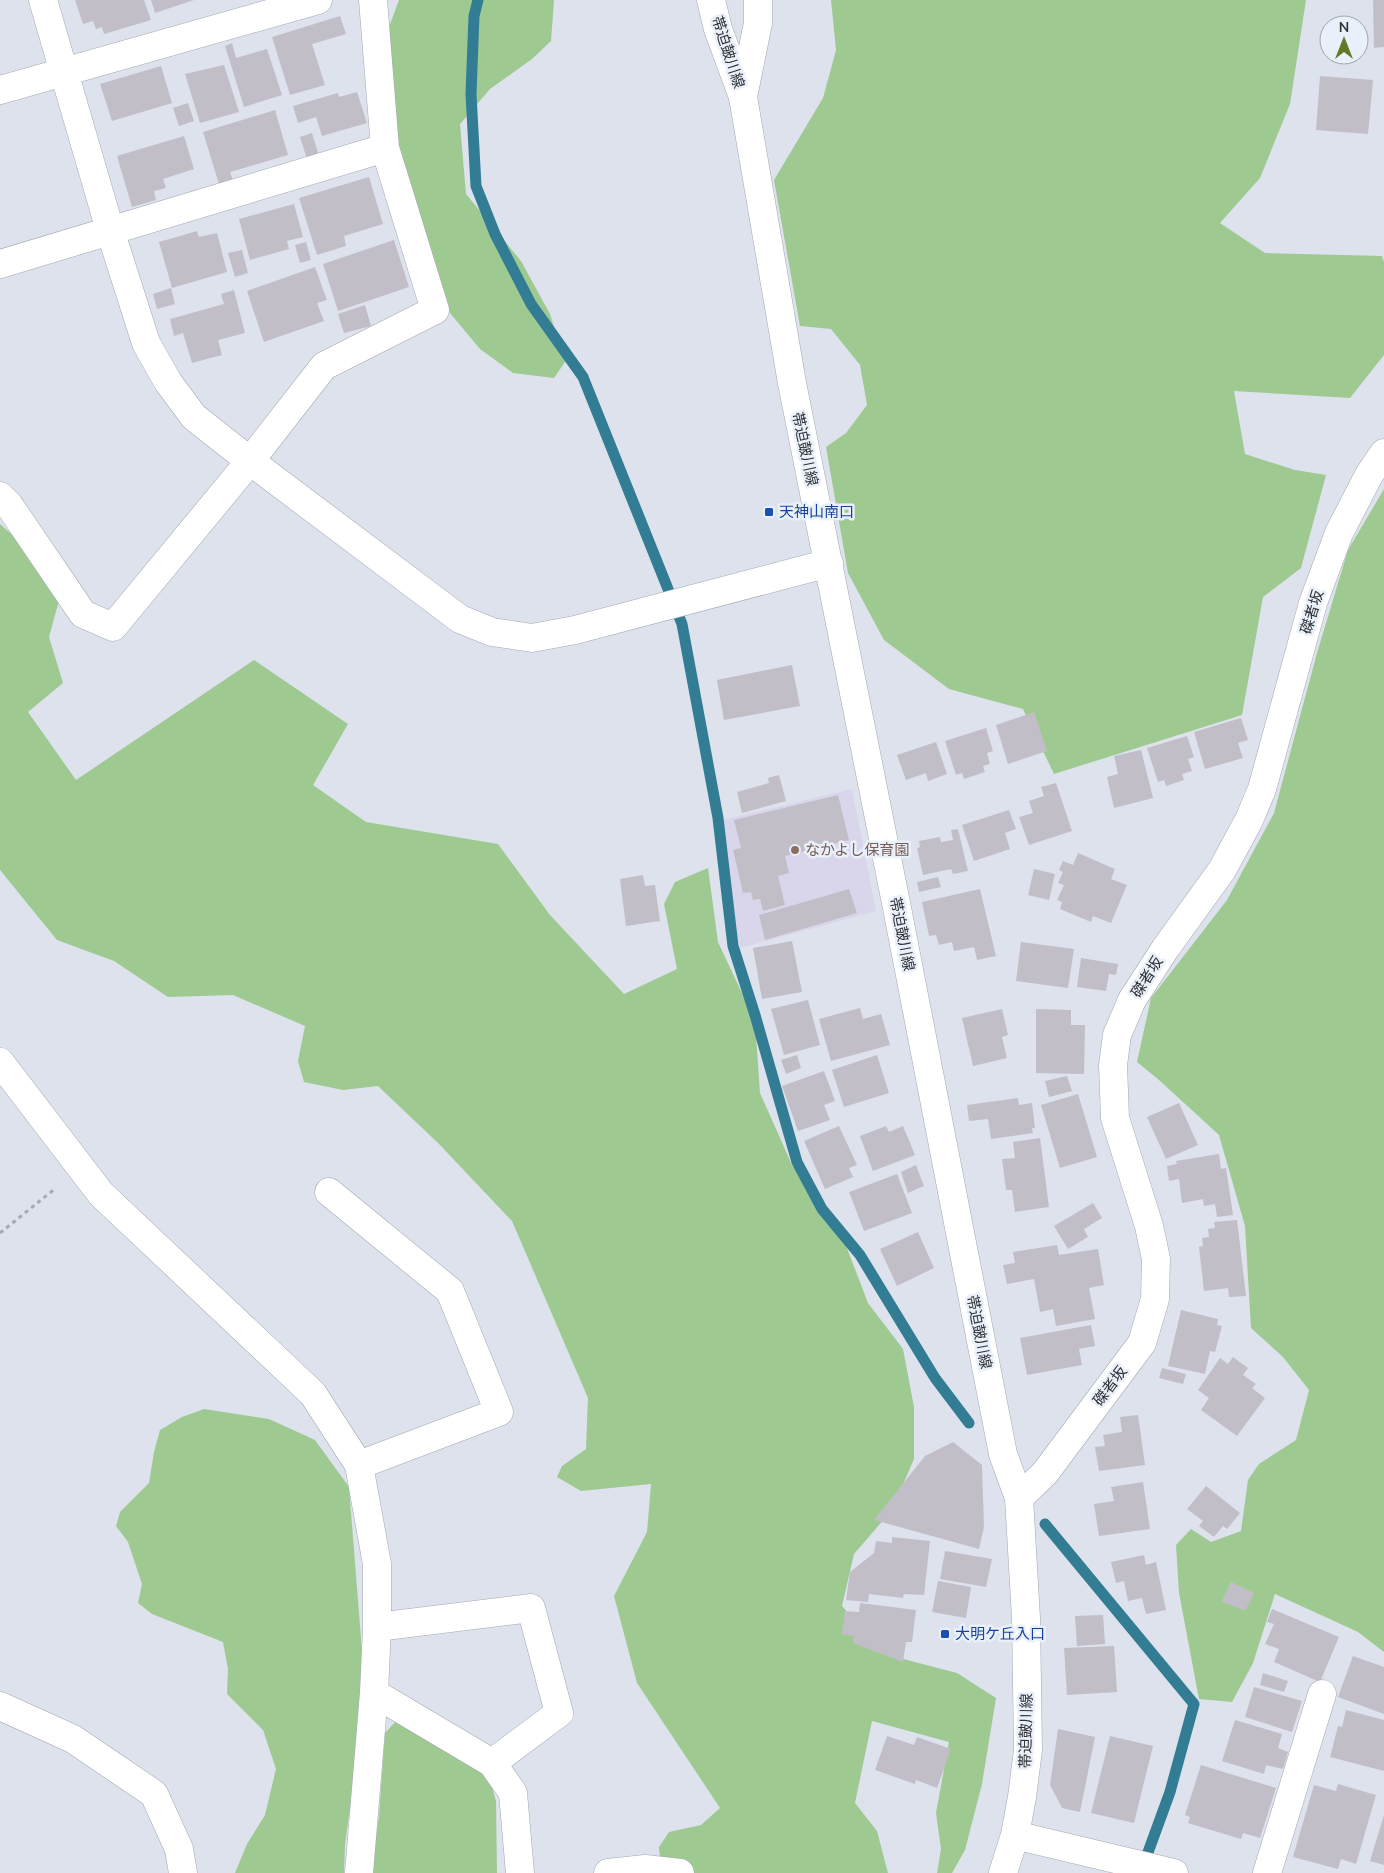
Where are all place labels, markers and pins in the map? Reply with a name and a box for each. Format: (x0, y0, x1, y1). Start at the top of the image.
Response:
place label: 天神山南口 (779, 502, 854, 522)
marker: 天神山南口 (763, 506, 775, 518)
place label: なかよし保育園 (805, 840, 909, 860)
marker: なかよし保育園 (789, 844, 801, 856)
place label: 大明ケ丘入口 (955, 1624, 1045, 1644)
marker: 大明ケ丘入口 (939, 1628, 951, 1640)

